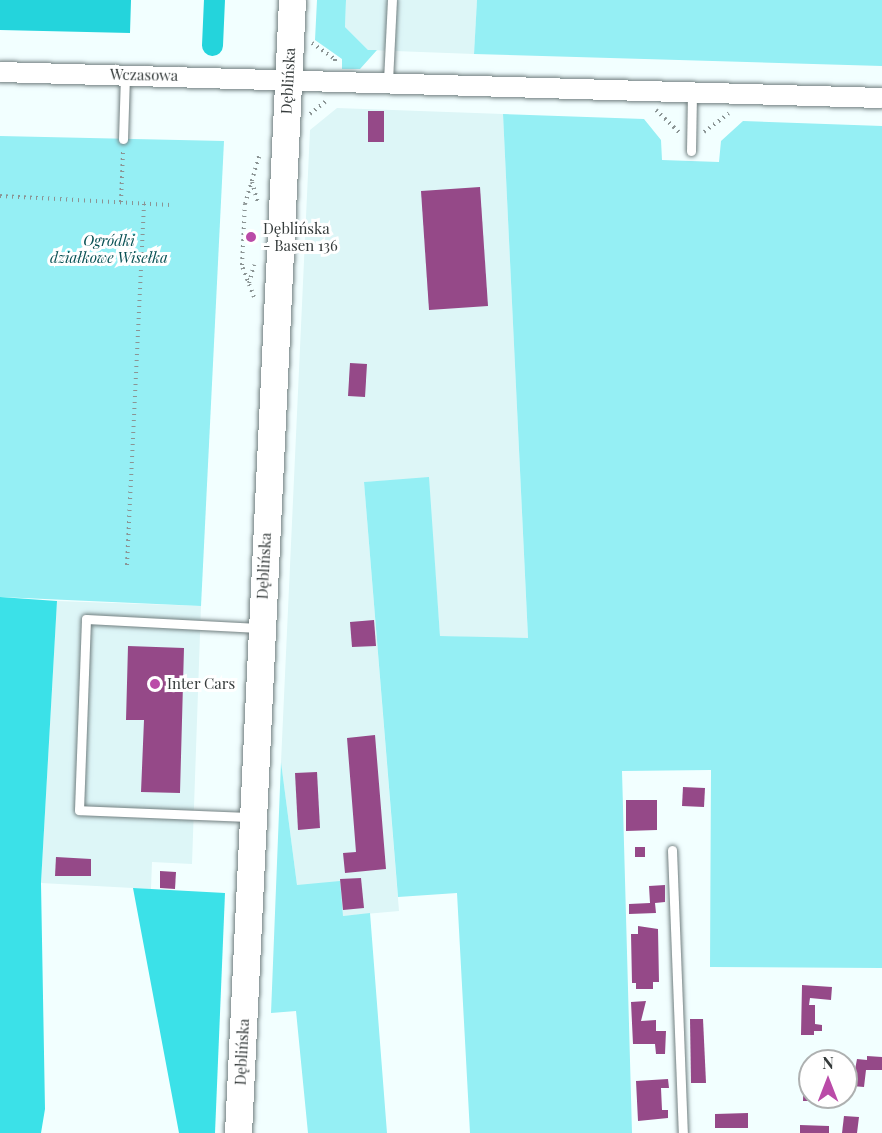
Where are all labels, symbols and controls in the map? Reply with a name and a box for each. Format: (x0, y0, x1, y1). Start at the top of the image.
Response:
street label: Dęblińska (277, 47, 299, 115)
street label: Wczasowa (110, 65, 178, 85)
place label: Dęblińska - Basen 136 (263, 219, 338, 254)
marker: Dęblińska - Basen 136 (244, 230, 258, 244)
park label: Ogródki działkowe Wisełka (50, 231, 168, 266)
street label: Dęblińska (253, 532, 275, 600)
place label: Inter Cars (167, 675, 236, 693)
marker: Inter Cars (148, 677, 162, 691)
street label: Dęblińska (231, 1018, 253, 1086)
north arrow (798, 1049, 858, 1109)
text: N (822, 1052, 834, 1073)

